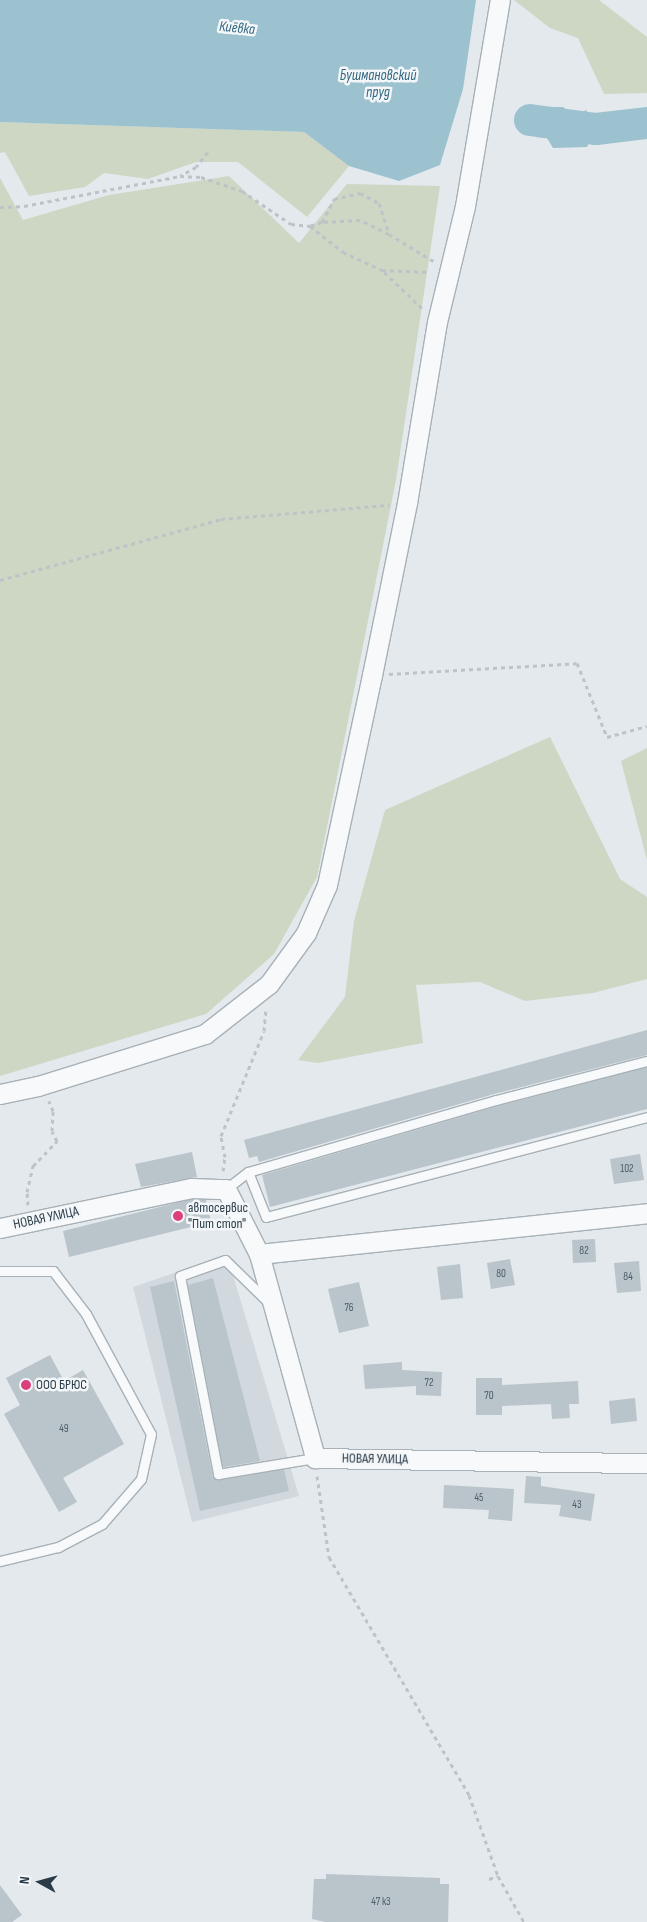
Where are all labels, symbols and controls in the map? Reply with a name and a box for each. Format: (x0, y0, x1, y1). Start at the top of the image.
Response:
water label: Киёвка (218, 17, 256, 39)
water label: Бушмановский пруд (340, 66, 416, 101)
house number: 102 (620, 1162, 634, 1176)
place label: автосервис "Пит стоп" (188, 1200, 248, 1232)
street label: НОВАЯ УЛИЦА (12, 1203, 80, 1233)
marker: автосервис "Пит стоп" (172, 1210, 184, 1222)
house number: 82 (579, 1244, 589, 1258)
house number: 80 (496, 1267, 506, 1281)
house number: 84 (623, 1270, 633, 1284)
house number: 76 (344, 1301, 354, 1315)
house number: 72 (425, 1376, 433, 1390)
place label: ООО БРЮС (36, 1377, 87, 1393)
marker: ООО БРЮС (20, 1379, 32, 1391)
house number: 70 (484, 1389, 494, 1403)
house number: 49 (59, 1422, 69, 1436)
street label: НОВАЯ УЛИЦА (342, 1450, 408, 1468)
house number: 45 (474, 1491, 484, 1505)
house number: 43 (572, 1498, 582, 1512)
north arrow (15, 1857, 65, 1907)
text: N (16, 1875, 34, 1885)
house number: 47 к3 (371, 1895, 391, 1909)

